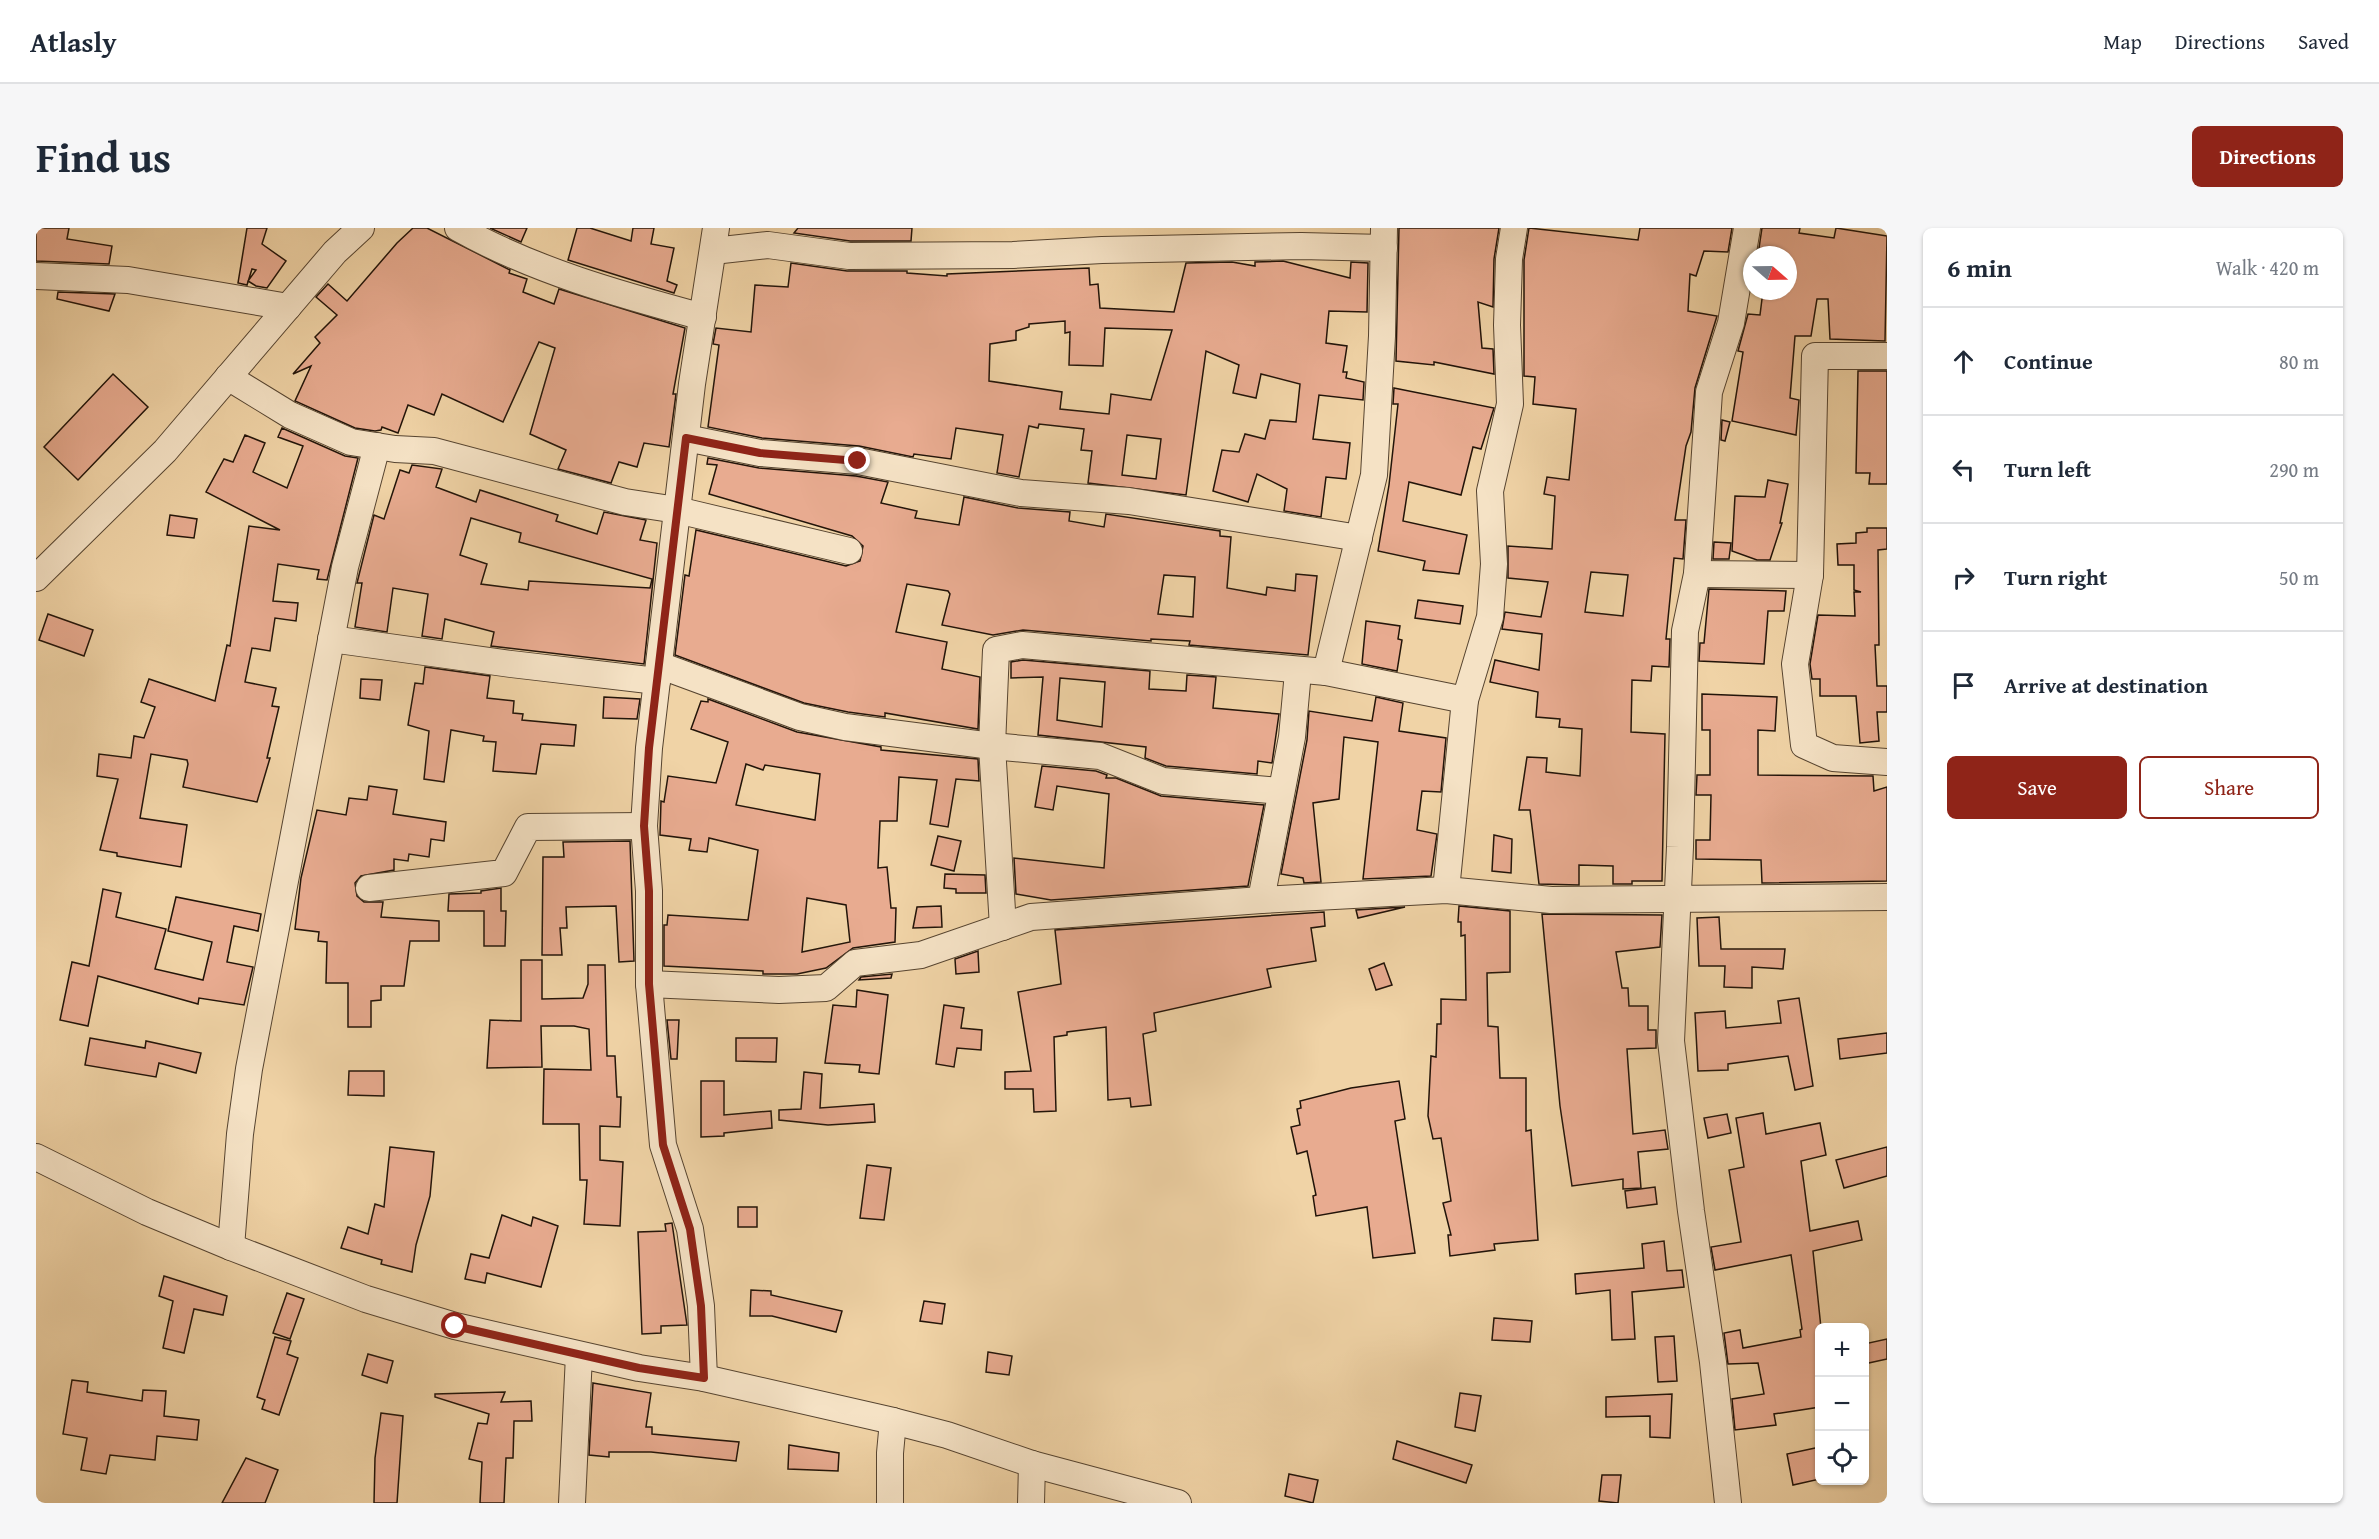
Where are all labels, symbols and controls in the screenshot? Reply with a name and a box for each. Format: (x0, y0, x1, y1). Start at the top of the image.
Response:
text: Atlasly (30, 21, 117, 62)
text: Map (2103, 26, 2142, 57)
text: Directions (2175, 26, 2265, 57)
text: Saved (2298, 26, 2349, 57)
text: Find us (36, 126, 171, 187)
button: Directions (2192, 126, 2343, 187)
north arrow (1743, 246, 1797, 300)
text: 6 min (1947, 248, 2012, 287)
text: Walk · 420 m (2216, 253, 2319, 282)
icon: ahead (1947, 345, 1980, 378)
text: Continue (2004, 345, 2093, 377)
text: 80 m (2279, 347, 2319, 376)
route end (844, 447, 870, 473)
icon: left (1947, 453, 1980, 486)
text: Turn left (2004, 453, 2091, 485)
text: 290 m (2269, 455, 2319, 484)
icon: right (1947, 561, 1980, 594)
text: Turn right (2004, 561, 2107, 593)
text: 50 m (2279, 563, 2319, 592)
icon: arrive (1947, 669, 1980, 702)
text: Arrive at destination (2004, 669, 2208, 701)
button: Save (1947, 756, 2127, 819)
button: Share (2139, 756, 2319, 819)
route start (441, 1312, 467, 1338)
map controls (1815, 1323, 1869, 1485)
button: + (1815, 1323, 1869, 1377)
button: − (1815, 1377, 1869, 1431)
button: locate (1815, 1431, 1869, 1485)

